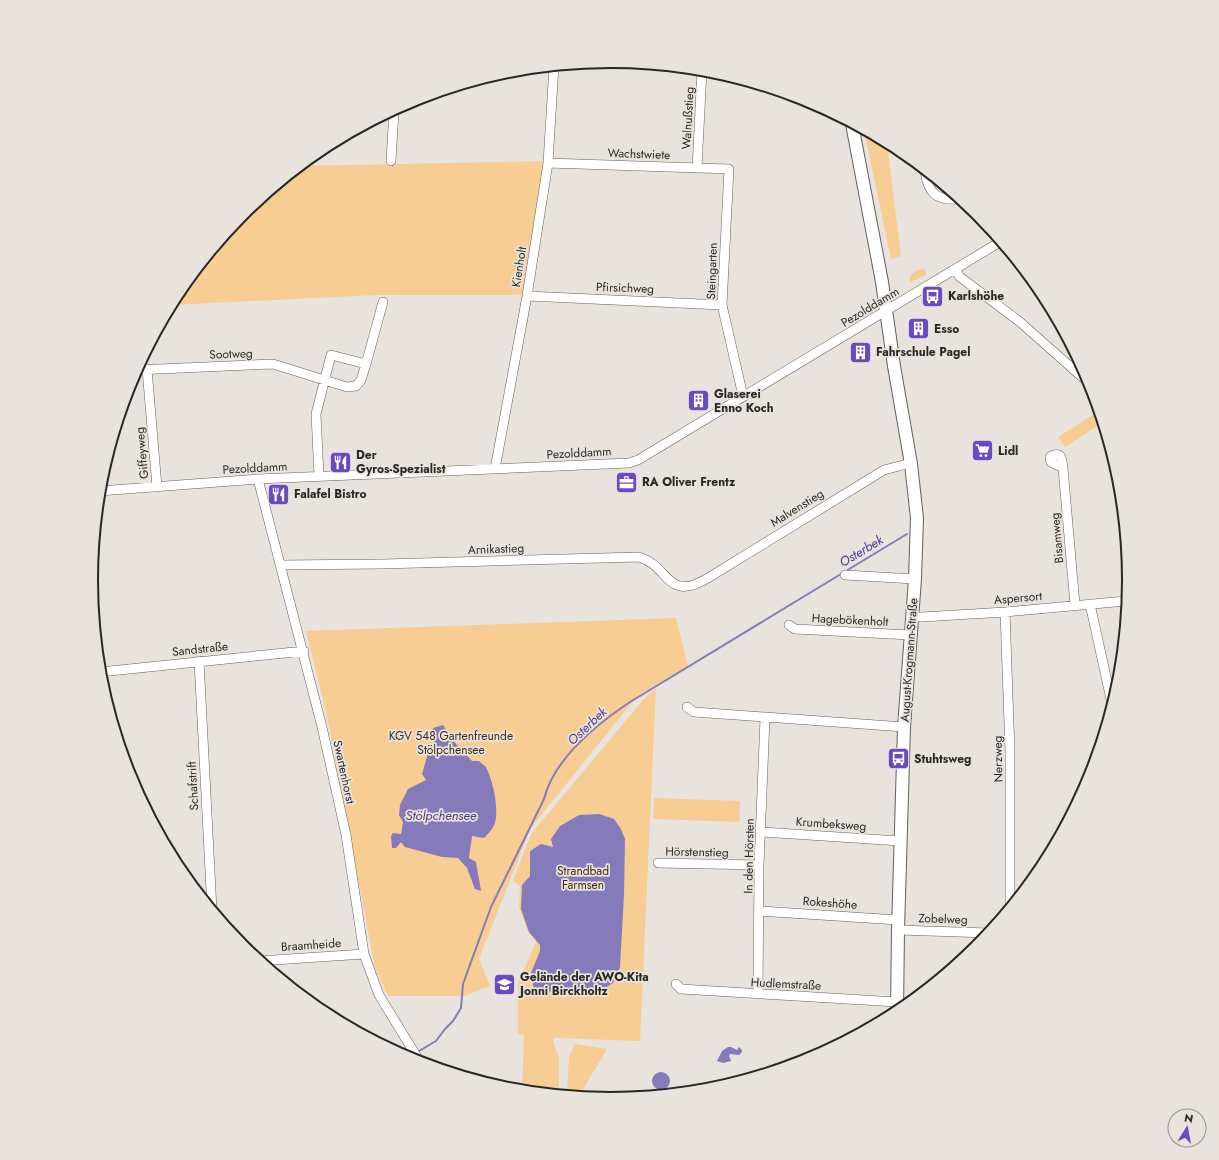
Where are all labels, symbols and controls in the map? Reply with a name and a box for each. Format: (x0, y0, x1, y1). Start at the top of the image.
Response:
street label: Walnußstieg (677, 86, 699, 150)
street label: Wachstwiete (607, 144, 671, 164)
street label: Steingarten (702, 242, 722, 300)
street label: Kienholt (507, 245, 531, 289)
street label: Pfirsichweg (596, 278, 654, 298)
street label: Pezolddamm (837, 283, 903, 331)
bus stop icon: Karlshöhe (920, 283, 946, 309)
place label: Karlshöhe (948, 287, 1004, 305)
building icon: Esso (906, 316, 932, 342)
place label: Esso (934, 320, 959, 338)
building icon: Fahrschule Pagel (847, 339, 873, 365)
place label: Fahrschule Pagel (876, 343, 970, 361)
street label: Sootweg (209, 344, 253, 364)
place label: Glaserei Enno Koch (714, 385, 774, 417)
building icon: Glaserei Enno Koch (685, 388, 711, 414)
street label: Giffeyweg (131, 426, 153, 480)
supermarket icon: Lidl (969, 438, 995, 464)
street label: Pezolddamm (546, 442, 612, 464)
place label: Lidl (998, 442, 1018, 460)
place label: Der Gyros-Spezialist (356, 446, 446, 478)
restaurant icon: Der Gyros-Spezialist (328, 449, 354, 475)
street label: Pezolddamm (222, 457, 288, 479)
office icon: RA Oliver Frentz (613, 469, 639, 495)
place label: RA Oliver Frentz (642, 473, 736, 491)
restaurant icon: Falafel Bistro (266, 481, 292, 507)
place label: Falafel Bistro (294, 485, 367, 503)
street label: Malvenstieg (767, 485, 827, 531)
street label: Bisamweg (1046, 512, 1068, 564)
water label: Osterbek (835, 530, 887, 572)
street label: Arnikastieg (468, 539, 524, 559)
street label: Aspersort (993, 587, 1043, 609)
street label: August-Krogmann-Straße (896, 598, 922, 722)
street label: Hagebökenholt (811, 609, 889, 631)
street label: Sandstraße (171, 637, 229, 661)
water label: Osterbek (563, 702, 611, 749)
park label: KGV 548 Gartenfreunde Stölpchensee (389, 727, 513, 759)
street label: Nerzweg (989, 736, 1007, 782)
street label: Swartenhorst (328, 738, 360, 806)
bus stop icon: Stuhtsweg (885, 746, 911, 772)
place label: Stuhtsweg (914, 750, 971, 768)
street label: Schafstrift (183, 761, 203, 811)
water label: Stölpchensee (406, 806, 477, 825)
street label: Krumbeksweg (795, 813, 867, 835)
street label: In den Hörsten (739, 818, 759, 894)
street label: Hörstenstieg (665, 842, 729, 862)
park label: Strandbad Farmsen (557, 862, 609, 894)
street label: Rokeshöhe (802, 892, 858, 914)
street label: Zobelweg (918, 909, 968, 929)
street label: Braamheide (280, 934, 342, 956)
place label: Gelände der AWO-Kita Jonni Birckholtz (518, 968, 649, 1000)
school or university icon: Gelände der AWO-Kita Jonni Birckholtz (491, 971, 517, 997)
street label: Hudlemstraße (750, 973, 822, 995)
north arrow (1167, 1108, 1207, 1148)
text: N (1183, 1109, 1195, 1127)

